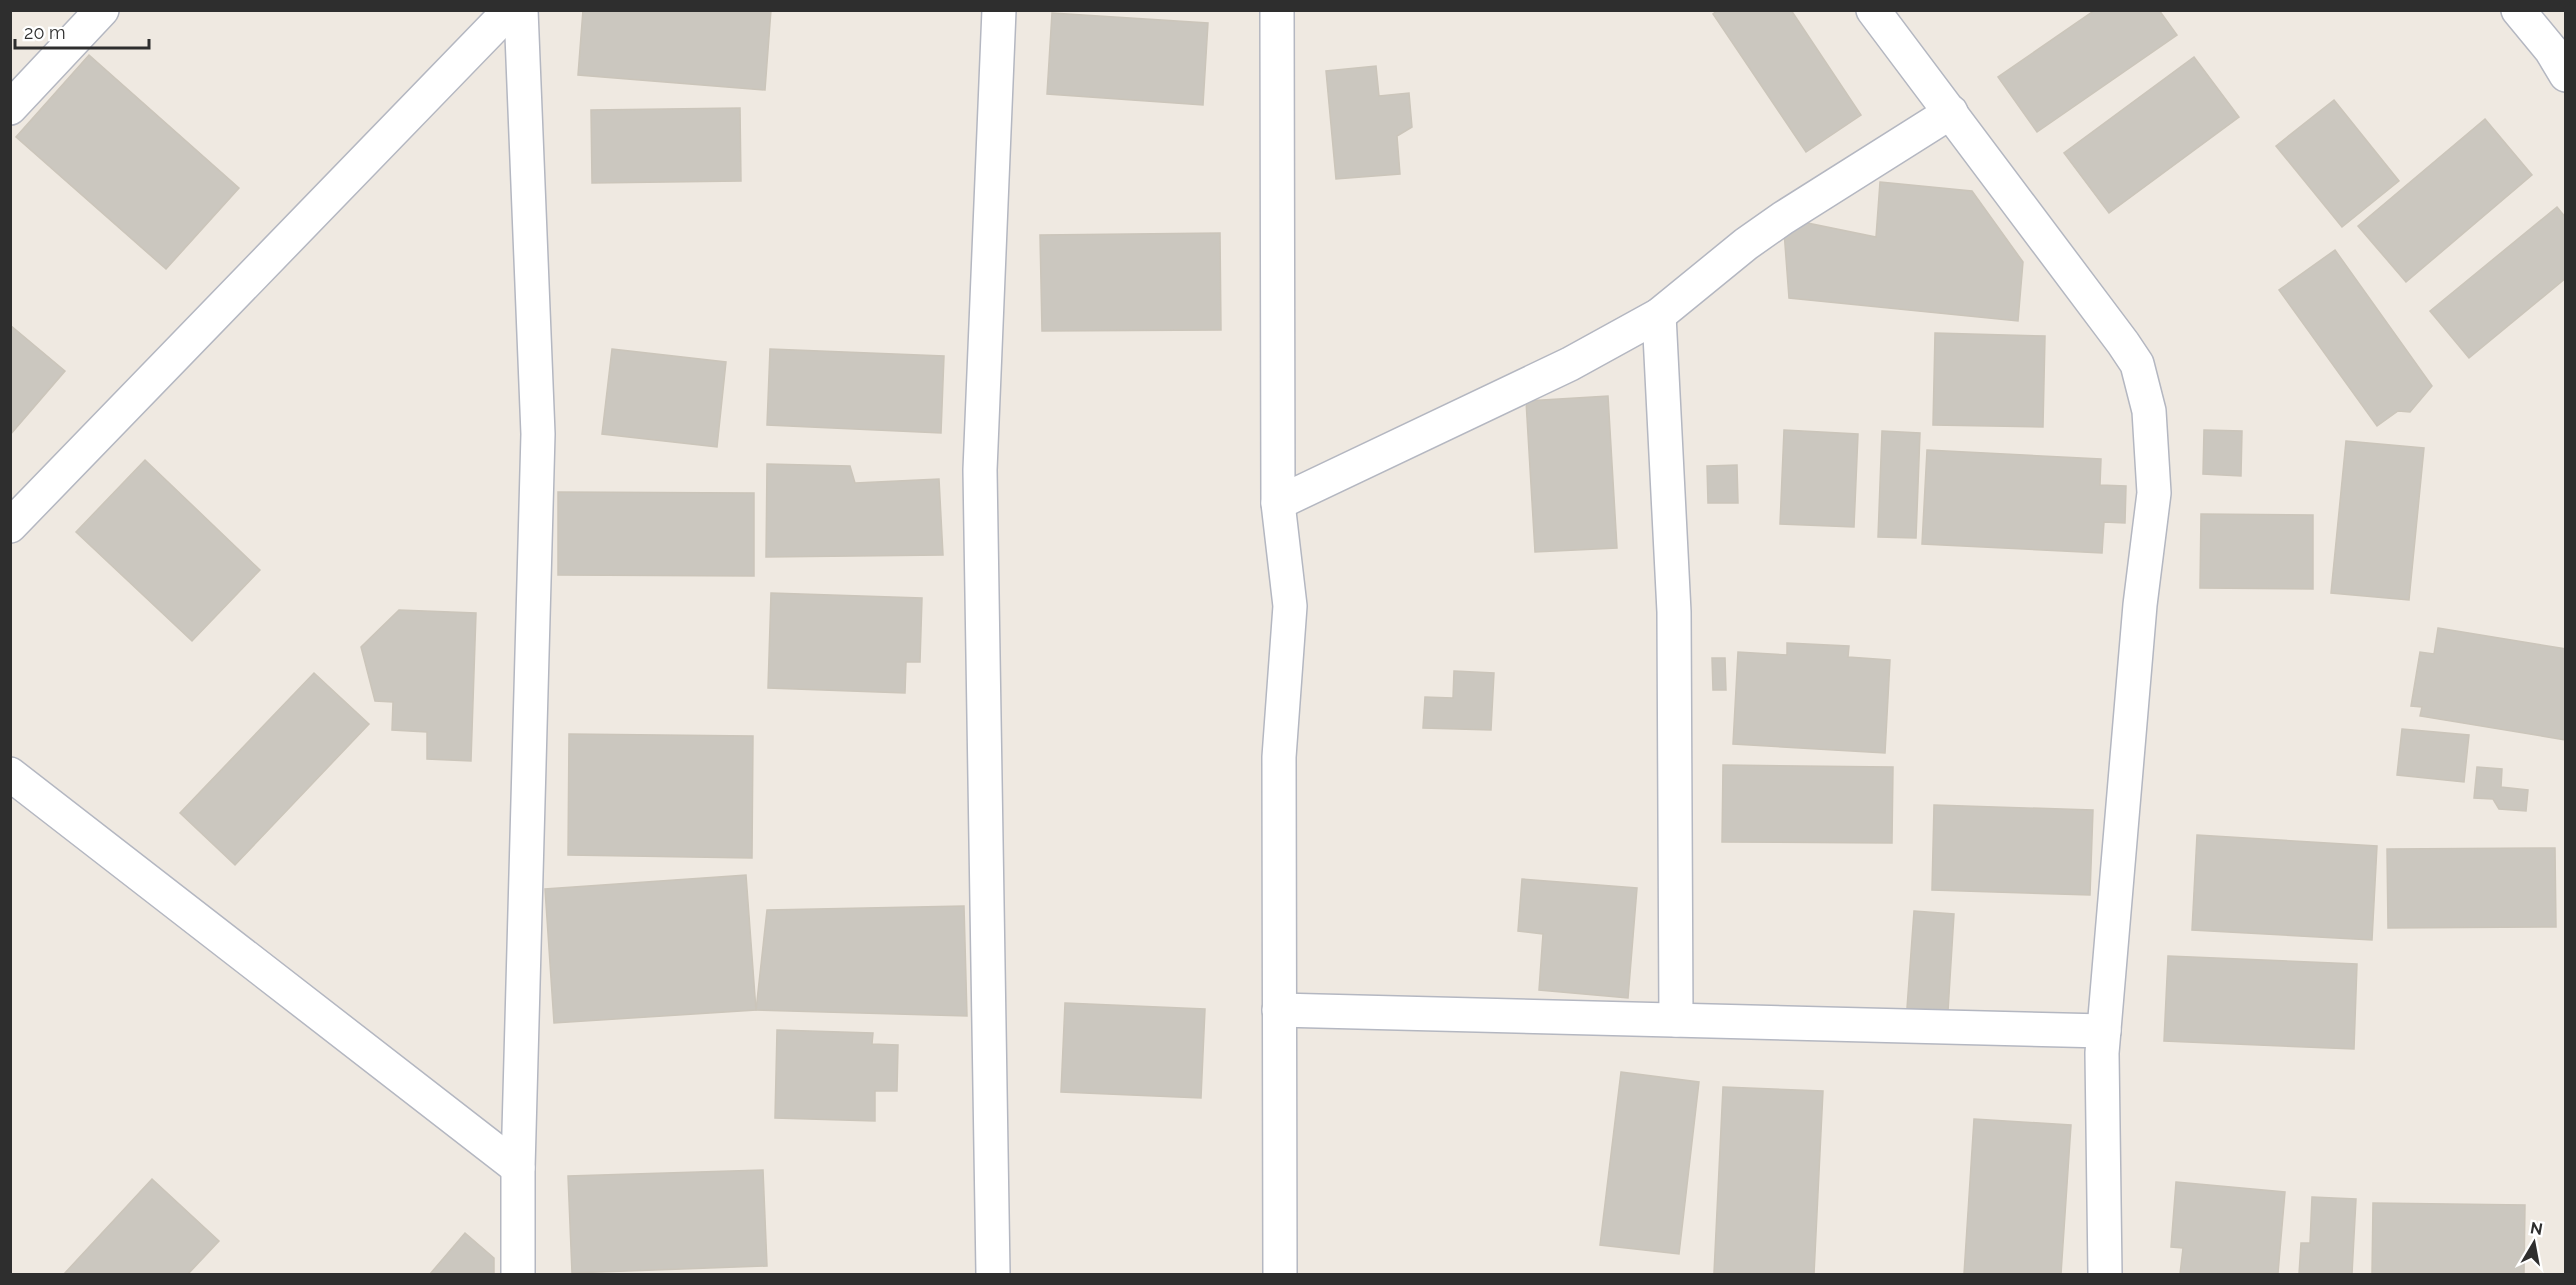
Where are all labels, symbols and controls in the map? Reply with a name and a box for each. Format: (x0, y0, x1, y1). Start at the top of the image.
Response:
scale bar (15, 12, 148, 50)
text: 20 m (24, 22, 66, 43)
north arrow (2504, 1213, 2564, 1273)
text: N (2529, 1218, 2544, 1239)

